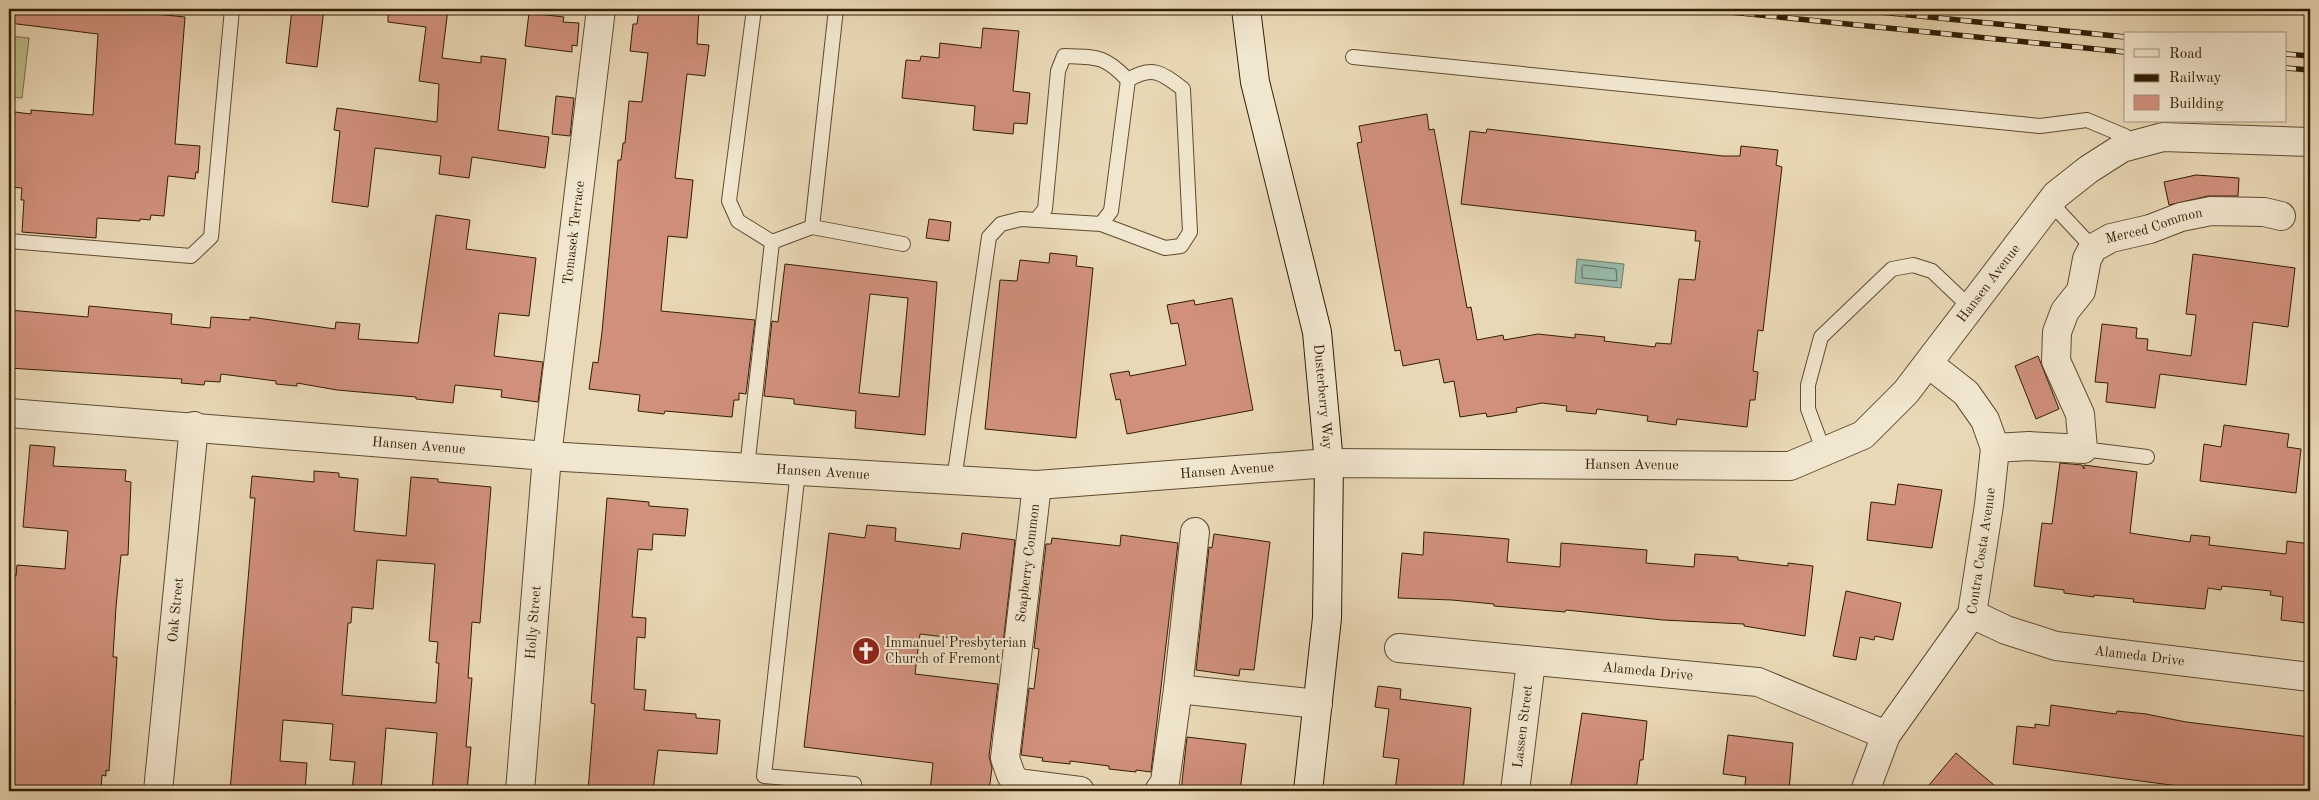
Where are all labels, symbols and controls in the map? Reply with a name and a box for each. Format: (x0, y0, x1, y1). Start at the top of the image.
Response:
legend (2124, 32, 2286, 122)
text: Road (2169, 47, 2203, 62)
text: Railway (2169, 71, 2222, 86)
text: Building (2169, 97, 2224, 112)
street label: Tomasek Terrace (561, 180, 587, 285)
street label: Merced Common (2104, 206, 2204, 246)
street label: Hansen Avenue (1955, 242, 2023, 325)
street label: Dusterberry Way (1311, 343, 1335, 451)
street label: Hansen Avenue (371, 435, 466, 456)
street label: Hansen Avenue (1585, 458, 1679, 472)
street label: Hansen Avenue (1179, 460, 1274, 481)
street label: Hansen Avenue (775, 463, 870, 482)
street label: Contra Costa Avenue (1965, 487, 1998, 615)
street label: Soapberry Common (1014, 503, 1042, 623)
street label: Oak Street (166, 577, 186, 643)
street label: Holly Street (524, 585, 544, 660)
church icon: Immanuel Presbyterian Church of Fremont (851, 636, 881, 666)
place label: Immanuel Presbyterian Church of Fremont (885, 636, 1027, 666)
street label: Alameda Drive (2093, 644, 2185, 669)
street label: Alameda Drive (1602, 660, 1694, 683)
street label: Lassen Street (1511, 684, 1535, 769)

